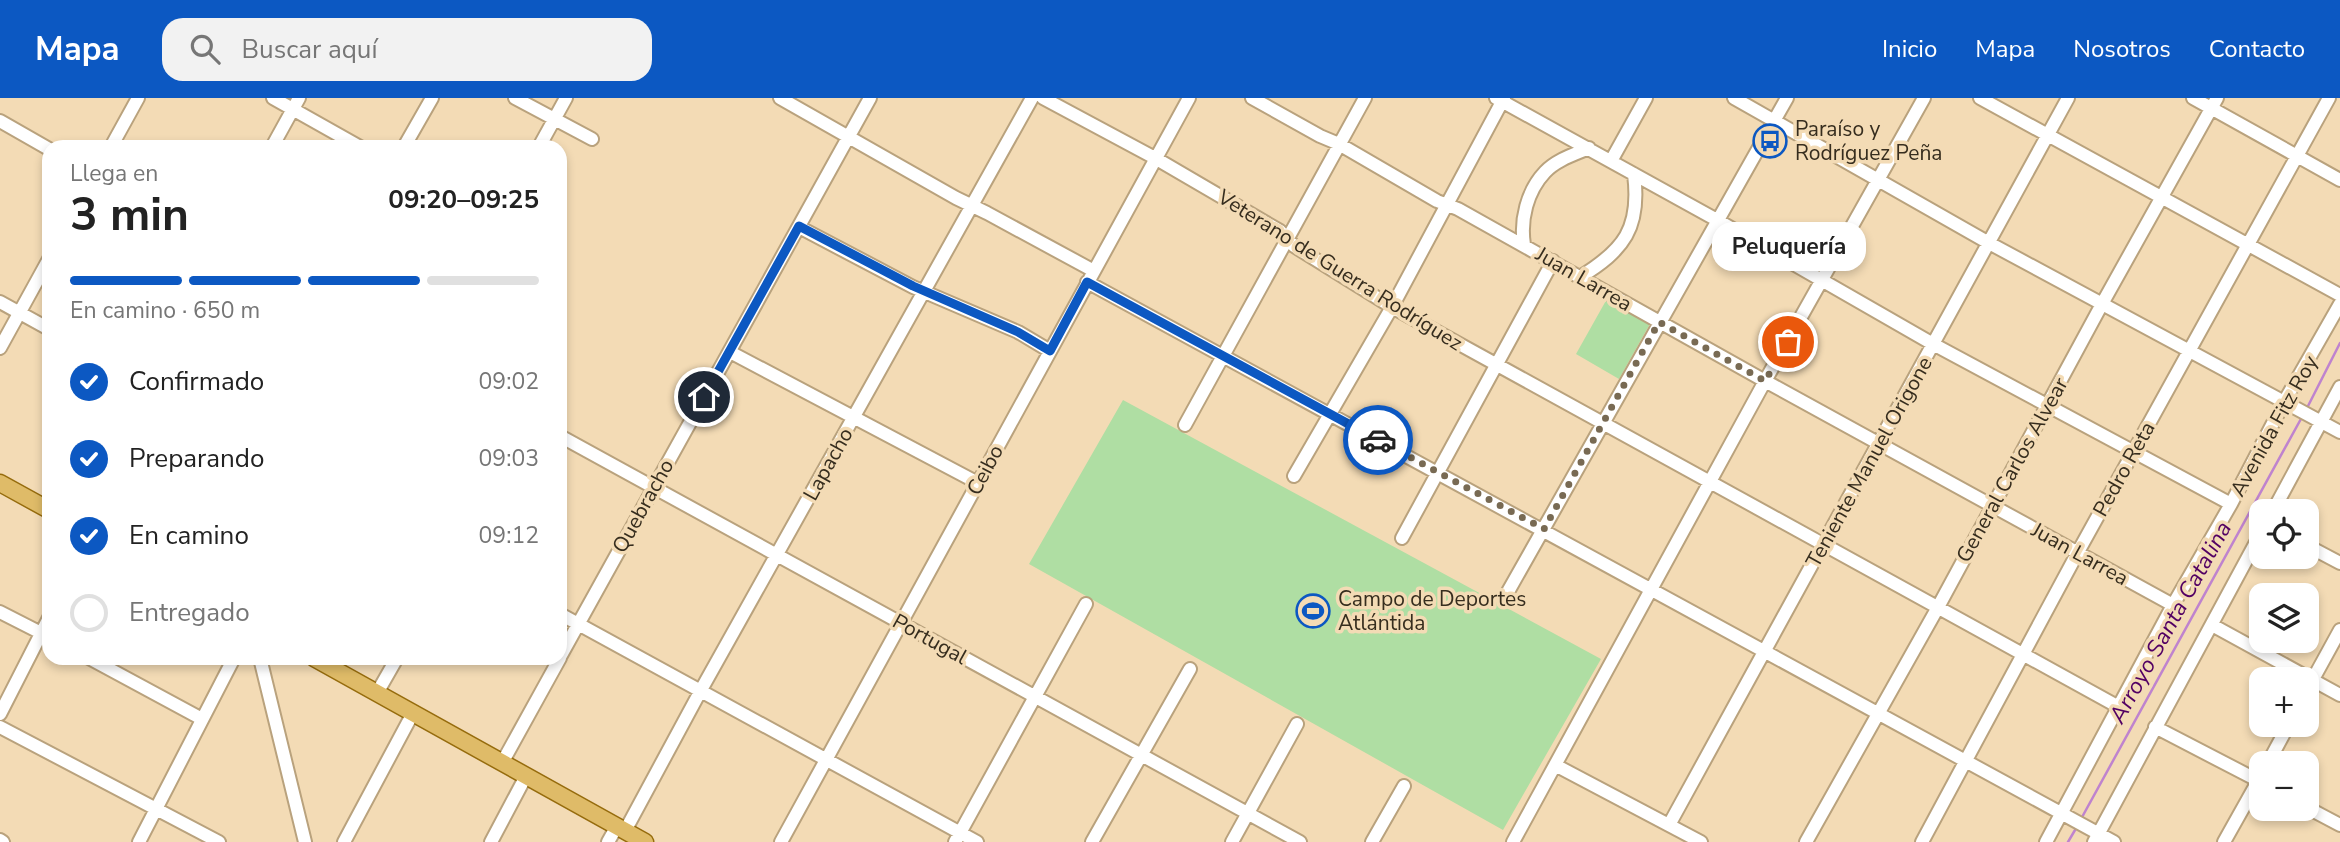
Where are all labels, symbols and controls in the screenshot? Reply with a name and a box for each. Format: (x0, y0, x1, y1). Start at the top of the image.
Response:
search box (162, 18, 652, 81)
text: Mapa (35, 27, 120, 72)
icon: search (186, 30, 224, 68)
text: Buscar aquí (242, 32, 377, 67)
text: Inicio (1882, 33, 1937, 65)
text: Mapa (1975, 33, 2035, 65)
text: Nosotros (2073, 33, 2171, 65)
text: Contacto (2209, 33, 2305, 65)
place label: Paraíso y Rodríguez Peña (1795, 115, 1943, 167)
bus stop icon: Paraíso y Rodríguez Peña (1751, 122, 1789, 160)
text: Llega en (70, 158, 158, 189)
text: 09:20–09:25 (388, 182, 539, 217)
street label: Veterano de Guerra Rodríguez (1211, 182, 1468, 357)
text: 3 min (70, 183, 189, 246)
callout: Peluquería (1711, 223, 1865, 272)
text: Peluquería (1732, 231, 1846, 262)
street label: Juan Larrea (1530, 240, 1637, 318)
text: En camino · 650 m (70, 295, 260, 326)
pin (1758, 312, 1818, 372)
icon: bag (1769, 323, 1807, 361)
street label: Avenida Fitz Roy (2224, 350, 2324, 502)
street label: Teniente Manuel Origone (1799, 352, 1939, 572)
icon: check (70, 363, 108, 401)
text: Confirmado (129, 364, 264, 399)
text: 09:02 (479, 366, 539, 397)
pin (674, 367, 734, 427)
street label: General Carlos Alvear (1950, 372, 2075, 567)
icon: home (685, 378, 723, 416)
courier (1343, 405, 1413, 475)
street label: Pedro Reta (2087, 417, 2161, 521)
icon: car (1359, 421, 1397, 459)
street label: Lapacho (797, 423, 859, 505)
icon: check (70, 440, 108, 478)
street label: Ceibo (960, 440, 1010, 500)
text: Preparando (129, 441, 264, 476)
text: 09:03 (479, 443, 539, 474)
street label: Quebracho (606, 454, 680, 558)
map controls (2249, 499, 2319, 821)
button: locate (2249, 499, 2319, 569)
street label: Juan Larrea (2026, 515, 2133, 592)
water label: Arroyo Santa Catalina (2101, 516, 2239, 730)
icon: check (70, 517, 108, 555)
text: En camino (129, 518, 249, 553)
text: 09:12 (479, 520, 539, 551)
button: layers (2249, 583, 2319, 653)
place label: Campo de Deportes Atlántida (1338, 585, 1526, 637)
sports icon: Campo de Deportes Atlántida (1294, 592, 1332, 630)
text: Entregado (129, 595, 250, 630)
street label: Portugal (888, 607, 973, 671)
button: + (2249, 667, 2319, 737)
button: − (2249, 751, 2319, 821)

